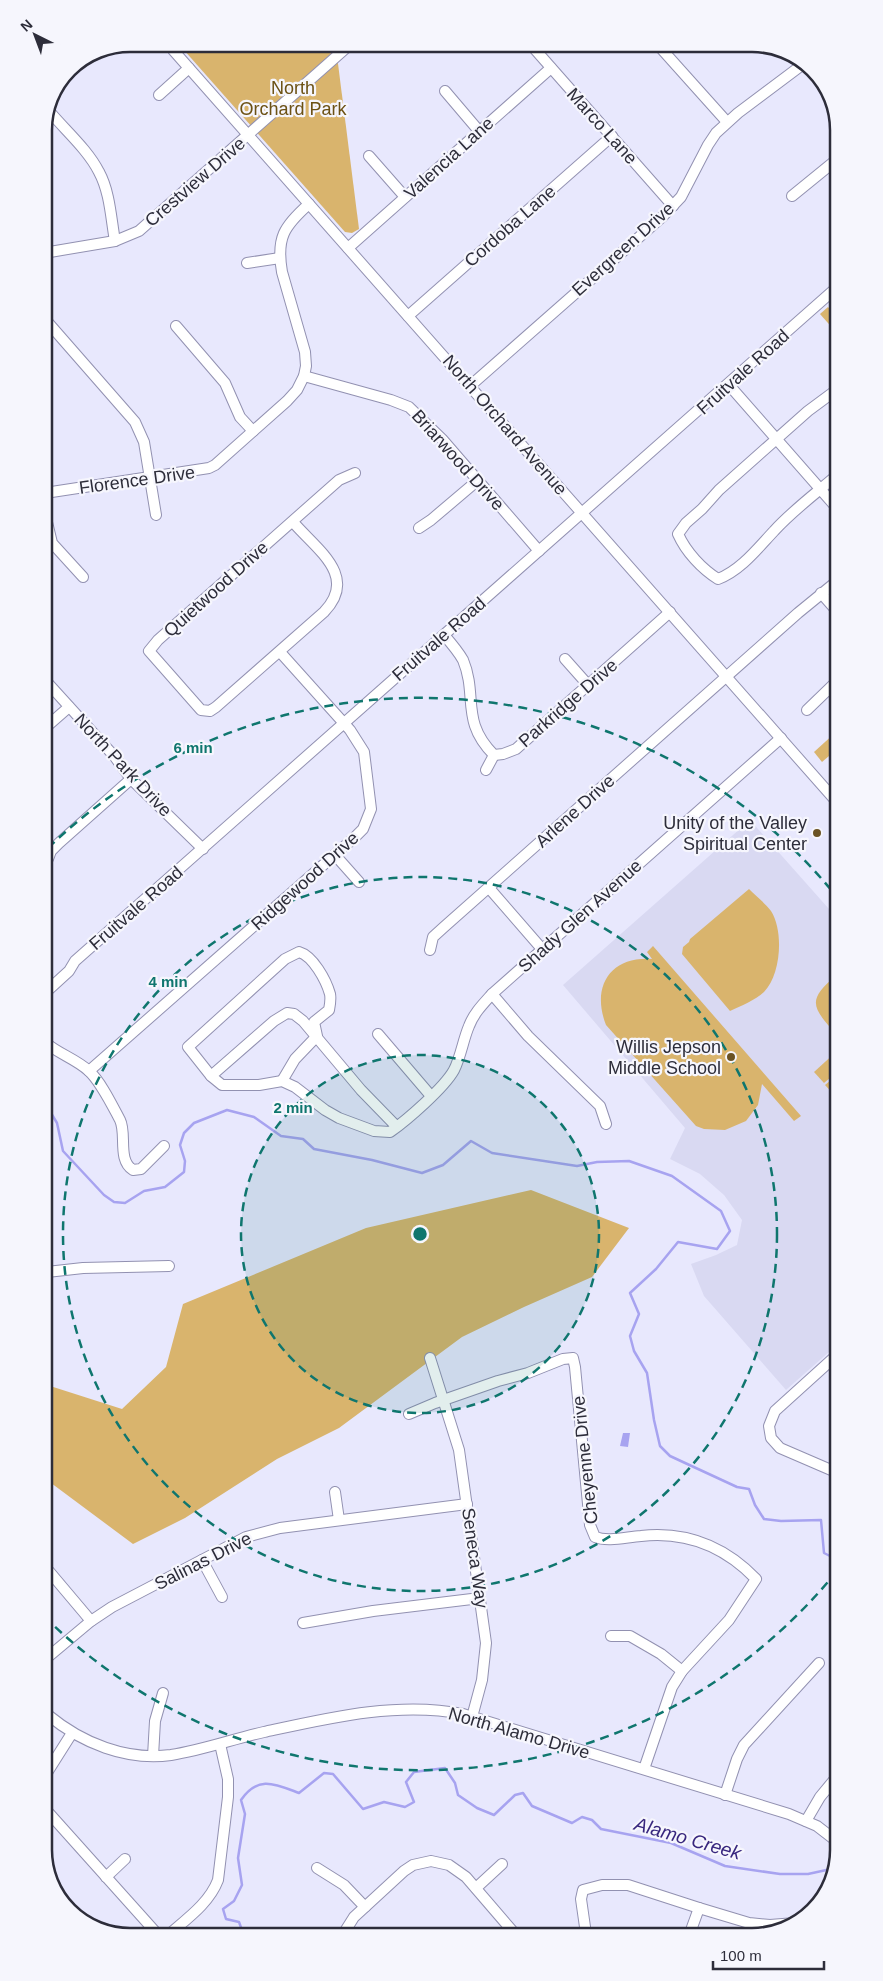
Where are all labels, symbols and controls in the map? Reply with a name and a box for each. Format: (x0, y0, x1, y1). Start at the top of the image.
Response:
north arrow (10, 10, 60, 60)
text: N (17, 16, 35, 35)
park label: North Orchard Park (239, 78, 348, 119)
street label: Marco Lane (563, 84, 641, 168)
street label: Valencia Lane (400, 113, 498, 203)
street label: Crestview Drive (141, 133, 249, 231)
street label: Cordoba Lane (460, 181, 560, 271)
street label: Evergreen Drive (568, 198, 678, 300)
street label: Fruitvale Road (693, 325, 793, 419)
street label: North Orchard Avenue (439, 351, 571, 499)
street label: Briarwood Drive (408, 406, 508, 514)
street label: Florence Drive (78, 462, 196, 498)
street label: Quietwood Drive (160, 537, 272, 641)
street label: Fruitvale Road (388, 593, 490, 685)
street label: Parkridge Drive (515, 655, 621, 751)
street label: North Park Drive (70, 710, 176, 820)
text: 6 min (173, 739, 213, 756)
street label: Arlene Drive (532, 770, 618, 852)
place label: Unity of the Valley Spiritual Center (663, 813, 807, 854)
marker: Unity of the Valley Spiritual Center (811, 827, 823, 839)
street label: Ridgewood Drive (247, 828, 363, 934)
street label: Shady Glen Avenue (514, 855, 646, 977)
street label: Fruitvale Road (85, 862, 187, 954)
text: 4 min (148, 973, 188, 990)
place label: Willis Jepson Middle School (608, 1037, 721, 1078)
marker: Willis Jepson Middle School (725, 1051, 737, 1063)
text: 2 min (273, 1099, 313, 1116)
centre of rings (411, 1225, 429, 1243)
street label: Cheyenne Drive (568, 1395, 602, 1525)
street label: Seneca Way (458, 1506, 492, 1610)
street label: Salinas Drive (151, 1528, 255, 1594)
street label: North Alamo Drive (446, 1703, 592, 1763)
water label: Alamo Creek (631, 1813, 745, 1864)
scale bar (713, 1938, 824, 1970)
text: 100 m (720, 1947, 762, 1964)

